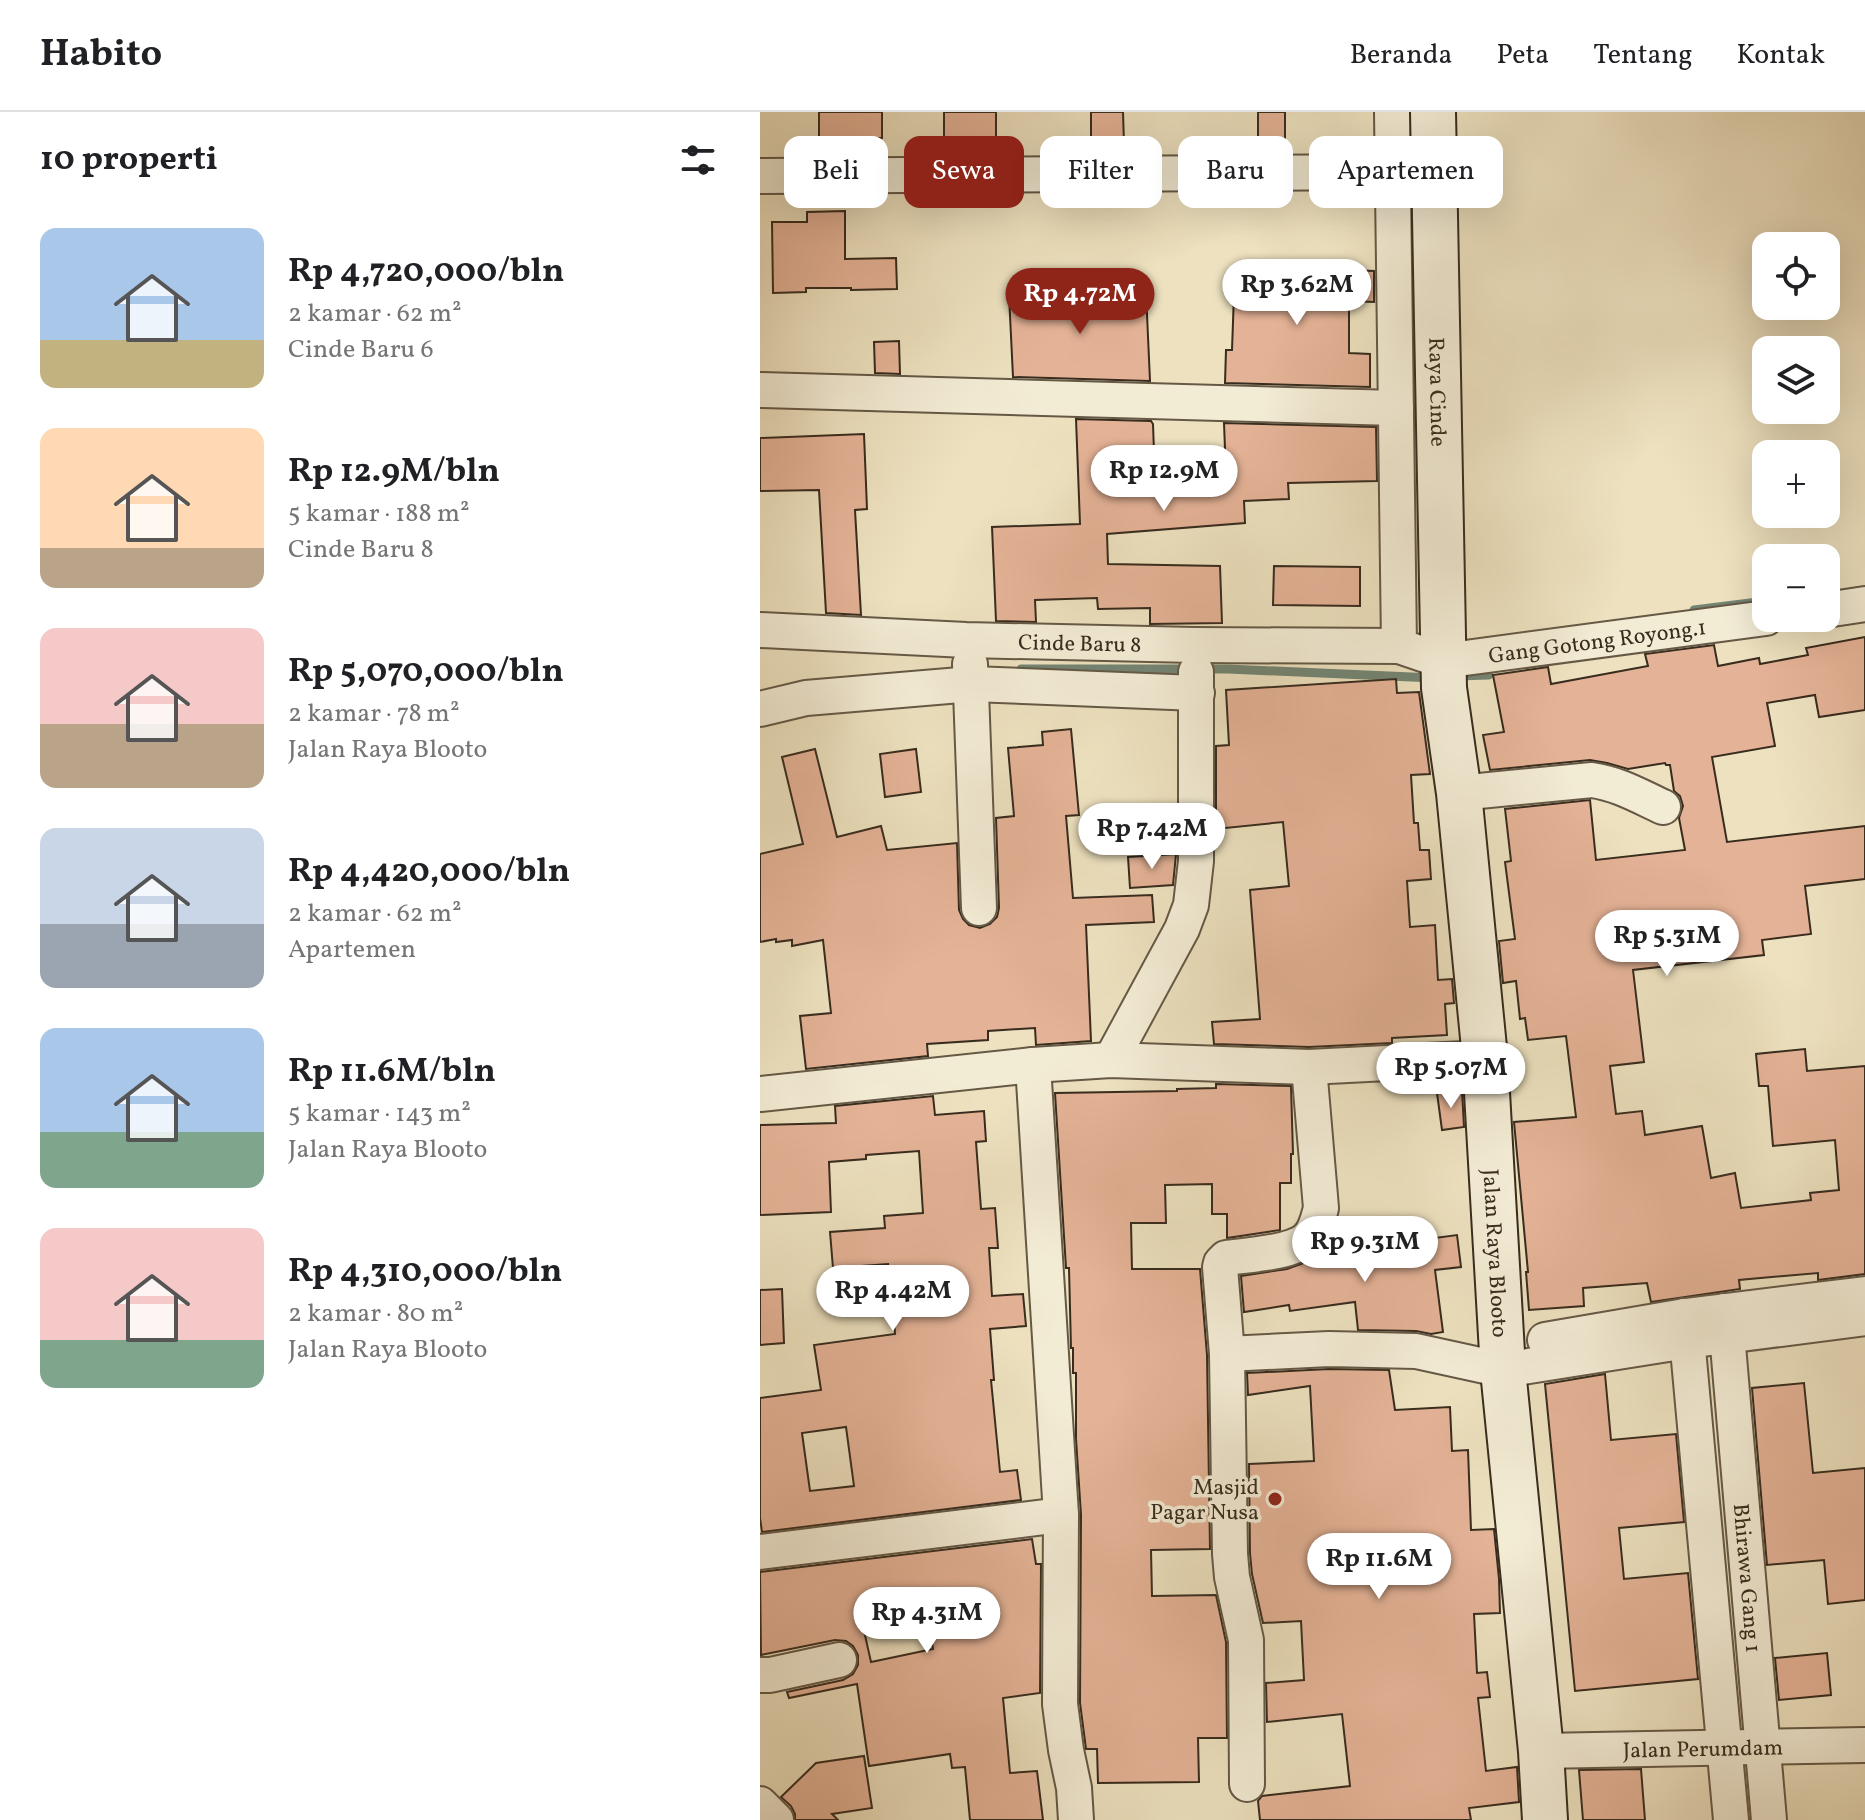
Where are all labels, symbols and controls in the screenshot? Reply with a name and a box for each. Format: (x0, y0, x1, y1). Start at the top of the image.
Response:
text: Habito (40, 29, 162, 82)
text: Beranda (1350, 36, 1453, 75)
text: Peta (1497, 36, 1549, 75)
text: Tentang (1593, 36, 1692, 75)
text: Kontak (1736, 36, 1825, 75)
chip: Beli (784, 136, 888, 208)
chip: Sewa (904, 136, 1024, 208)
chip: Filter (1040, 136, 1162, 208)
chip: Baru (1178, 136, 1293, 208)
chip: Apartemen (1309, 136, 1503, 208)
text: 10 properti (40, 137, 218, 184)
icon: filters (676, 138, 720, 182)
map controls (1752, 232, 1840, 632)
button: locate (1752, 232, 1840, 320)
text: Rp 4,720,000/bln (288, 249, 564, 296)
pin: Rp 3.62M (1214, 259, 1380, 327)
icon: home (104, 260, 200, 356)
text: Rp 3.62M (1240, 267, 1354, 303)
pin: Rp 4.72M (997, 268, 1163, 336)
text: Rp 4.72M (1023, 276, 1137, 312)
text: 2 kamar · 62 m² (288, 296, 462, 332)
text: Cinde Baru 6 (288, 332, 434, 368)
button: layers (1752, 336, 1840, 424)
street label: Raya Cinde (1419, 337, 1452, 447)
button: + (1752, 440, 1840, 528)
pin: Rp 12.9M (1081, 445, 1247, 513)
text: Rp 12.9M/bln (288, 449, 500, 496)
text: Rp 12.9M (1109, 453, 1219, 489)
icon: home (104, 460, 200, 556)
text: 5 kamar · 188 m² (288, 496, 470, 532)
text: Cinde Baru 8 (288, 532, 434, 568)
button: − (1752, 544, 1840, 632)
street label: Gang Gotong Royong.1 (1487, 613, 1708, 673)
street label: Cinde Baru 8 (1018, 628, 1142, 662)
text: Rp 5,070,000/bln (288, 649, 564, 696)
icon: home (104, 660, 200, 756)
text: 2 kamar · 78 m² (288, 696, 460, 732)
text: Jalan Raya Blooto (288, 732, 487, 768)
pin: Rp 7.42M (1069, 803, 1235, 871)
text: Rp 7.42M (1096, 811, 1208, 847)
text: Rp 4,420,000/bln (288, 849, 570, 896)
icon: home (104, 860, 200, 956)
text: 2 kamar · 62 m² (288, 896, 462, 932)
pin: Rp 5.31M (1584, 910, 1750, 978)
text: Rp 5.31M (1613, 918, 1721, 954)
text: Apartemen (288, 932, 416, 968)
pin: Rp 5.07M (1368, 1042, 1534, 1110)
text: Rp 11.6M/bln (288, 1049, 496, 1096)
text: Rp 5.07M (1394, 1050, 1508, 1086)
icon: home (104, 1060, 200, 1156)
text: 5 kamar · 143 m² (288, 1096, 471, 1132)
text: Jalan Raya Blooto (288, 1132, 487, 1168)
street label: Jalan Raya Blooto (1473, 1168, 1514, 1339)
pin: Rp 9.31M (1282, 1216, 1448, 1284)
text: Rp 9.31M (1310, 1224, 1420, 1260)
text: Rp 4,310,000/bln (288, 1249, 562, 1296)
icon: home (104, 1260, 200, 1356)
pin: Rp 4.42M (810, 1265, 976, 1333)
text: Rp 4.42M (834, 1273, 952, 1309)
text: 2 kamar · 80 m² (288, 1296, 463, 1332)
text: Jalan Raya Blooto (288, 1332, 487, 1368)
place label: Masjid Pagar Nusa (1150, 1473, 1259, 1529)
marker: Masjid Pagar Nusa (1266, 1490, 1284, 1508)
street label: Bhirawa Gang 1 (1724, 1502, 1767, 1654)
pin: Rp 11.6M (1296, 1533, 1462, 1601)
text: Rp 11.6M (1325, 1541, 1433, 1577)
pin: Rp 4.31M (844, 1587, 1010, 1655)
text: Rp 4.31M (871, 1595, 983, 1631)
street label: Jalan Perumdam (1623, 1734, 1783, 1767)

